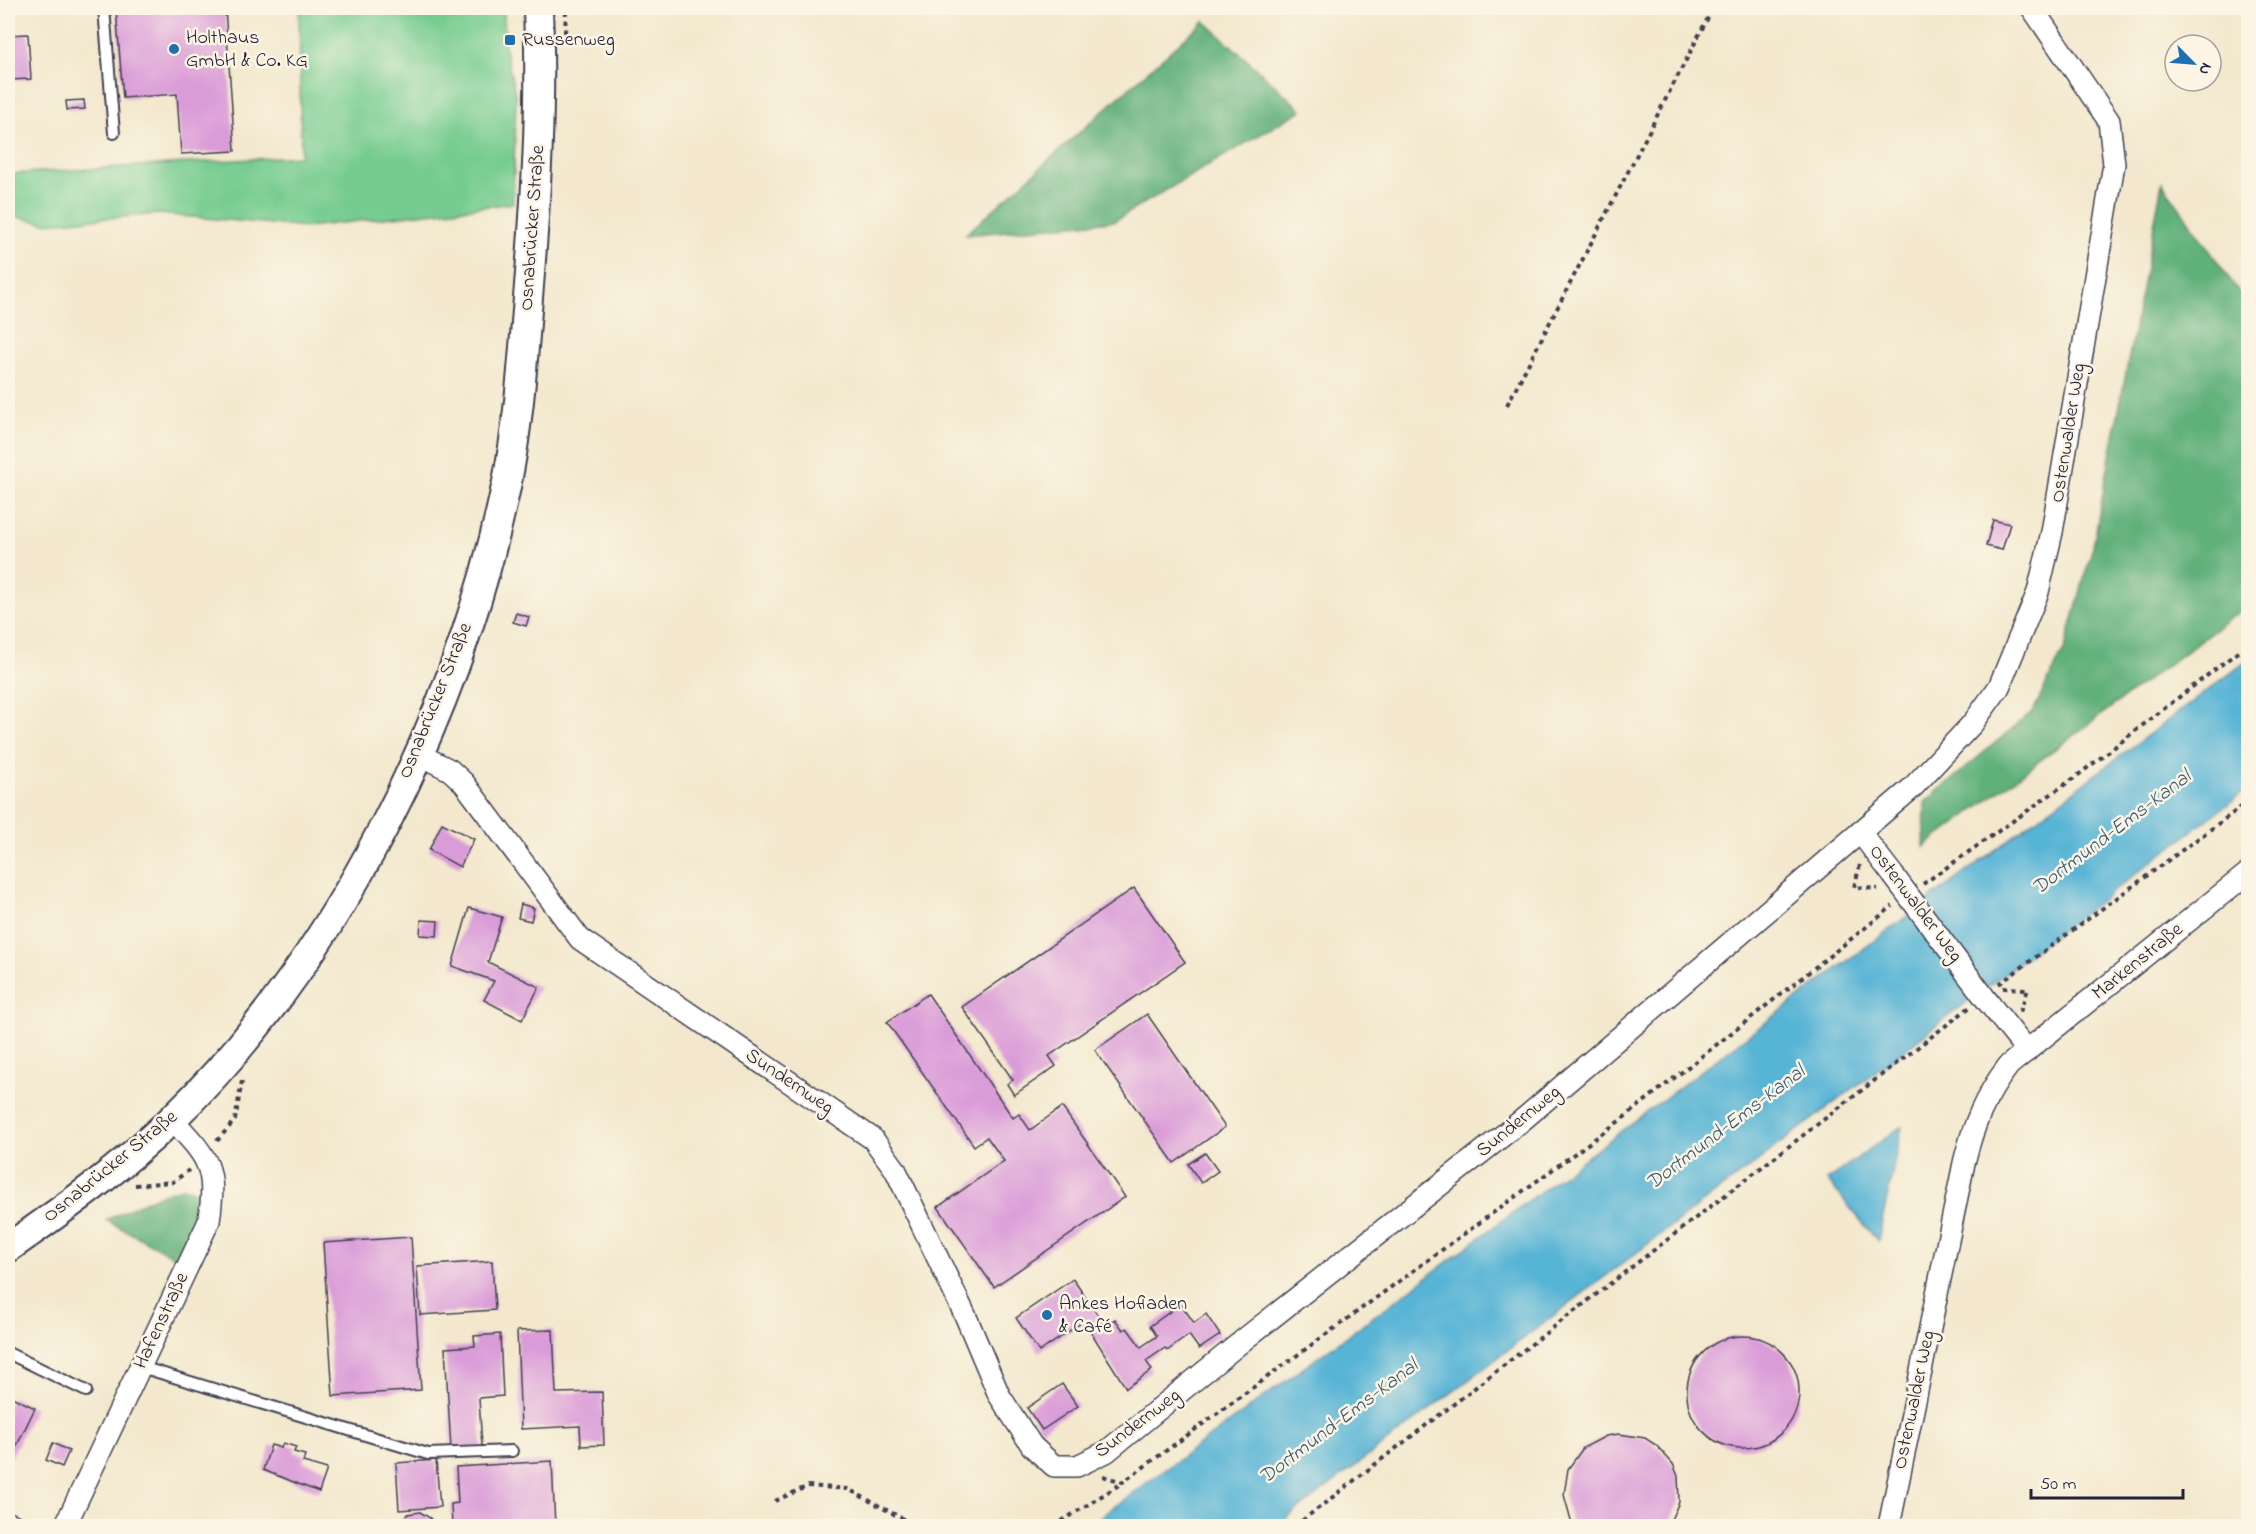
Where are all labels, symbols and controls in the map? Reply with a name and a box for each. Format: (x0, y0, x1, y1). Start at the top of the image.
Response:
place label: Holthaus GmbH & Co. KG (186, 24, 308, 76)
place label: Russenweg (522, 26, 615, 56)
marker: Russenweg (503, 33, 517, 47)
north arrow (2163, 33, 2223, 93)
marker: Holthaus GmbH & Co. KG (167, 42, 181, 56)
text: N (2192, 59, 2218, 79)
street label: Osnabrücker Straße (513, 144, 553, 312)
street label: Ostenwalder Weg (2044, 361, 2095, 505)
street label: Osnabrücker Straße (391, 619, 481, 783)
water label: Dortmund-Ems-Kanal (2026, 762, 2200, 903)
street label: Ostenwalder Weg (1860, 839, 1969, 970)
street label: Markenstraße (2086, 916, 2190, 1008)
street label: Sundernweg (738, 1042, 839, 1123)
water label: Dortmund-Ems-Kanal (1640, 1057, 1814, 1198)
street label: Sundernweg (1470, 1079, 1568, 1166)
street label: Osnabrücker Straße (37, 1104, 185, 1230)
street label: Hafenstraße (127, 1268, 197, 1374)
place label: Ankes Hofladen & Café (1059, 1290, 1187, 1342)
marker: Ankes Hofladen & Café (1040, 1308, 1054, 1322)
street label: Ostenwalder Weg (1886, 1328, 1945, 1472)
water label: Dortmund-Ems-Kanal (1253, 1351, 1427, 1492)
street label: Sundernweg (1089, 1382, 1188, 1467)
scale bar (2031, 1462, 2182, 1500)
text: 50 m (2040, 1472, 2077, 1498)

